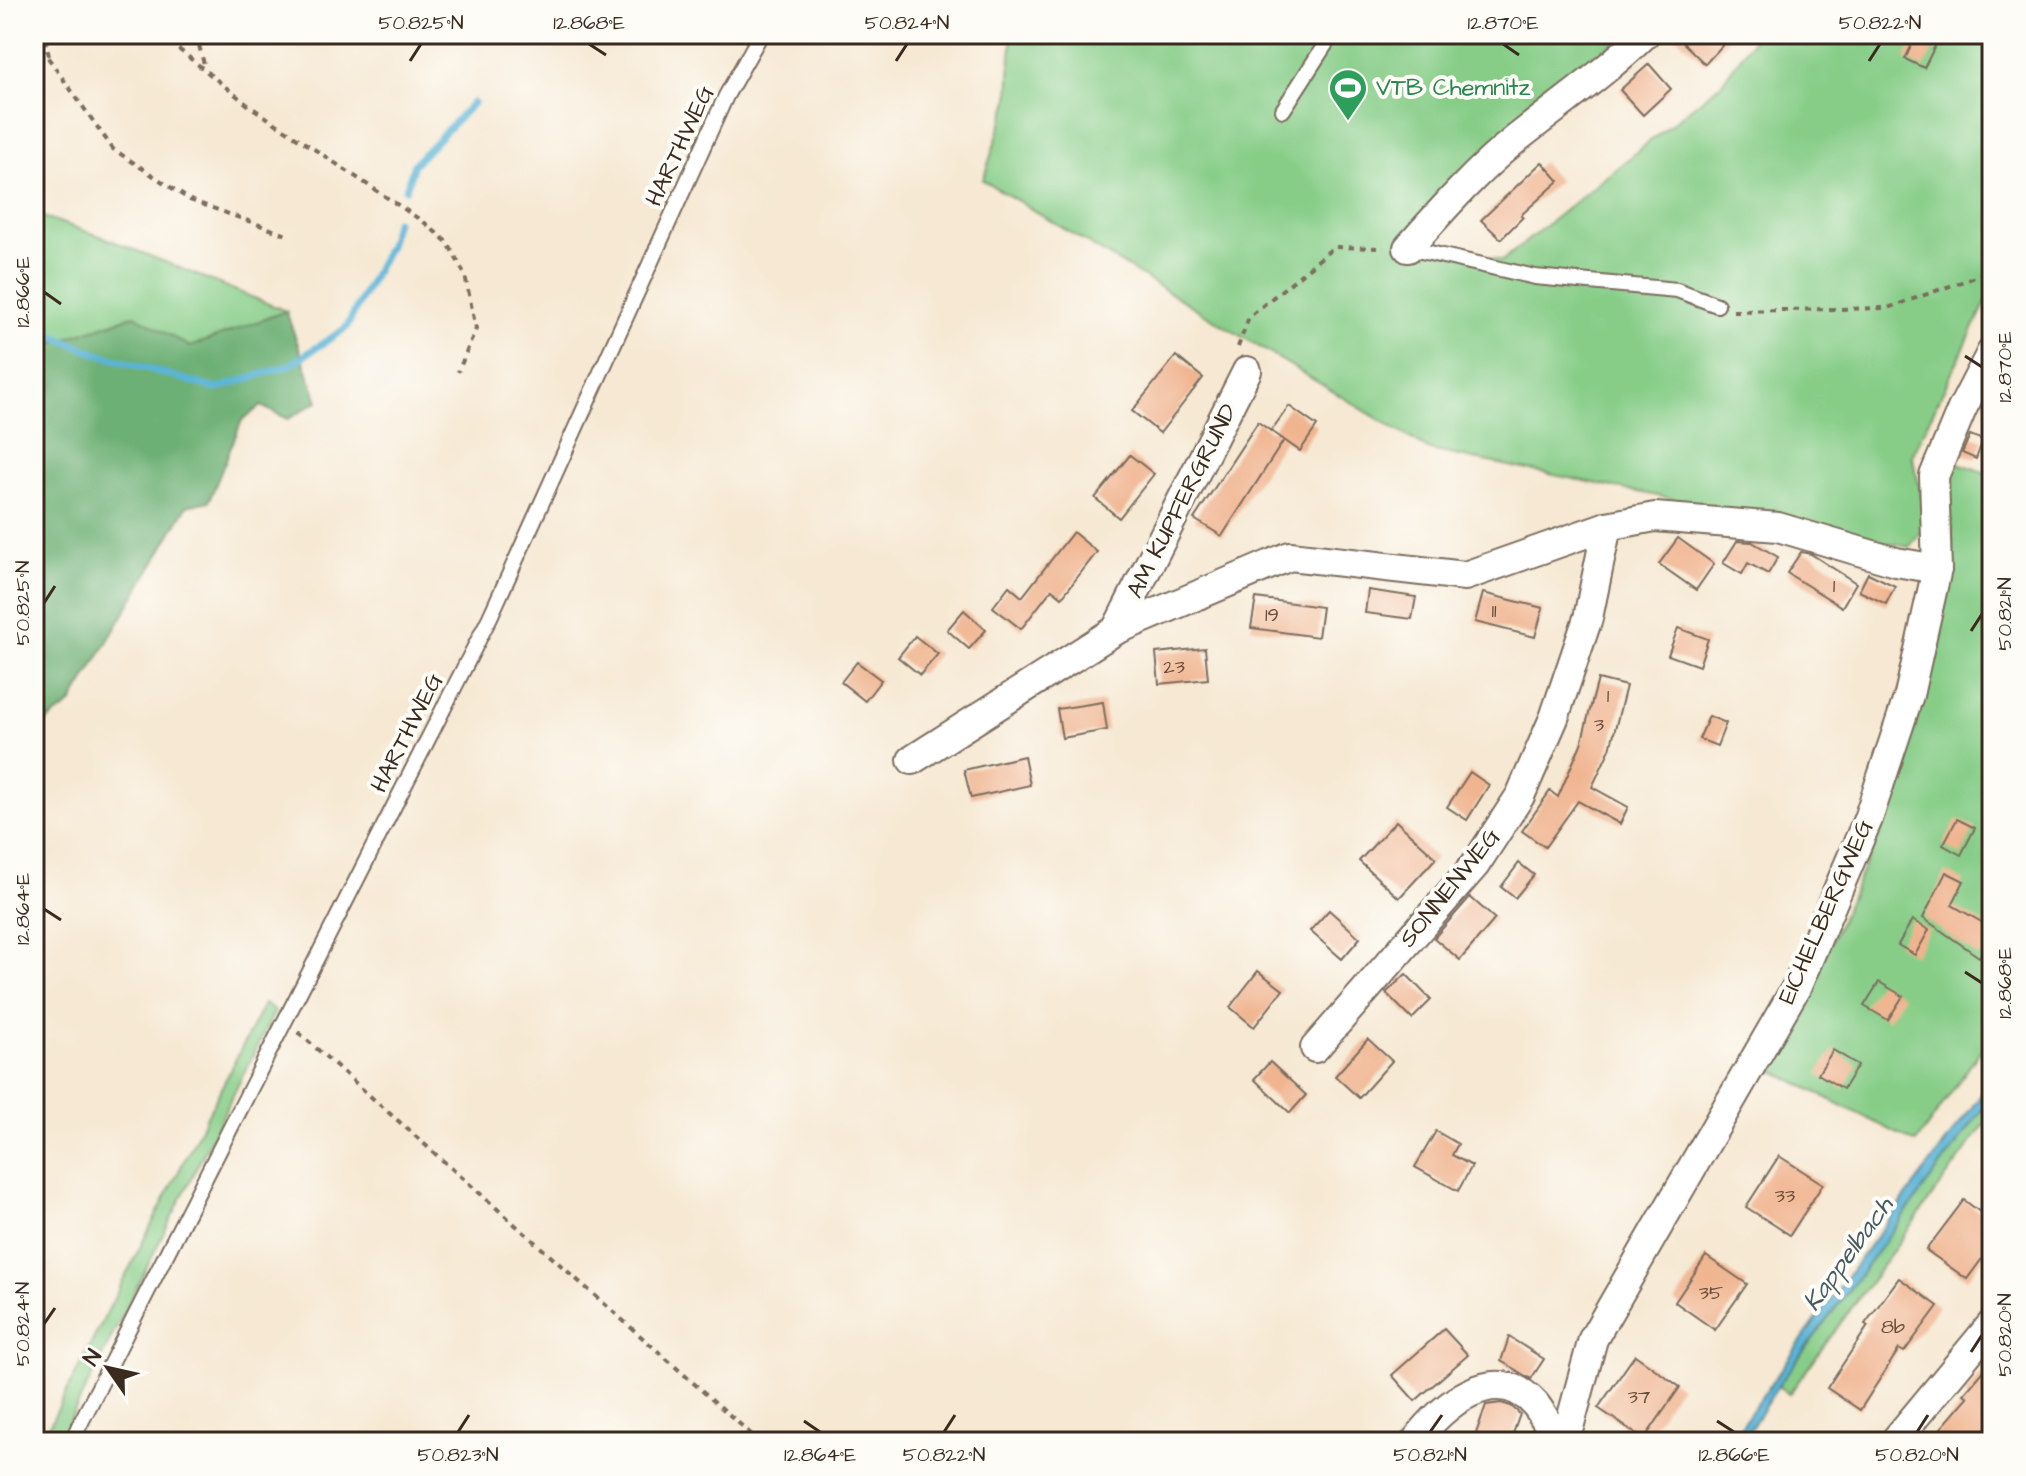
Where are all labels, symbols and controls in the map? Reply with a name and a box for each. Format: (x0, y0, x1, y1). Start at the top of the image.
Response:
text: 50.825°N (378, 9, 464, 37)
text: 12.868°E (553, 9, 625, 37)
text: 50.824°N (865, 9, 949, 37)
text: 12.870°E (1468, 9, 1539, 37)
text: 50.822°N (1839, 9, 1921, 37)
sports icon: VTB Chemnitz (1327, 67, 1369, 122)
place label: VTB Chemnitz (1376, 71, 1531, 105)
street label: HARTHWEG (637, 80, 723, 212)
text: 12.866°E (9, 256, 37, 328)
text: 12.870°E (1991, 331, 2019, 402)
street label: AM KUPFERGRUND (1118, 398, 1246, 604)
text: 50.825°N (9, 560, 37, 646)
house number: 1 (1833, 572, 1836, 600)
text: 50.821°N (1991, 577, 2019, 651)
house number: 11 (1491, 597, 1497, 625)
house number: 19 (1265, 601, 1279, 629)
house number: 23 (1163, 653, 1185, 681)
street label: HARTHWEG (362, 667, 452, 799)
house number: 1 (1607, 682, 1610, 710)
house number: 3 (1594, 711, 1604, 739)
street label: EICHELBERGWEG (1770, 814, 1882, 1010)
street label: SONNENWEG (1391, 821, 1509, 955)
text: 12.864°E (9, 873, 37, 945)
text: 12.868°E (1991, 947, 2019, 1019)
house number: 33 (1775, 1182, 1795, 1210)
water label: Kappelbach (1794, 1189, 1902, 1318)
house number: 35 (1699, 1279, 1723, 1307)
text: 50.824°N (9, 1282, 37, 1366)
text: 50.820°N (1991, 1293, 2019, 1377)
house number: 8b (1881, 1313, 1905, 1341)
north arrow (68, 1328, 148, 1408)
text: N (76, 1343, 109, 1372)
house number: 37 (1628, 1383, 1650, 1411)
text: 50.823°N (417, 1441, 499, 1469)
text: 12.864°E (784, 1441, 856, 1469)
text: 50.822°N (903, 1441, 985, 1469)
text: 50.821°N (1393, 1441, 1467, 1469)
text: 12.866°E (1698, 1441, 1770, 1469)
text: 50.820°N (1875, 1441, 1959, 1469)

